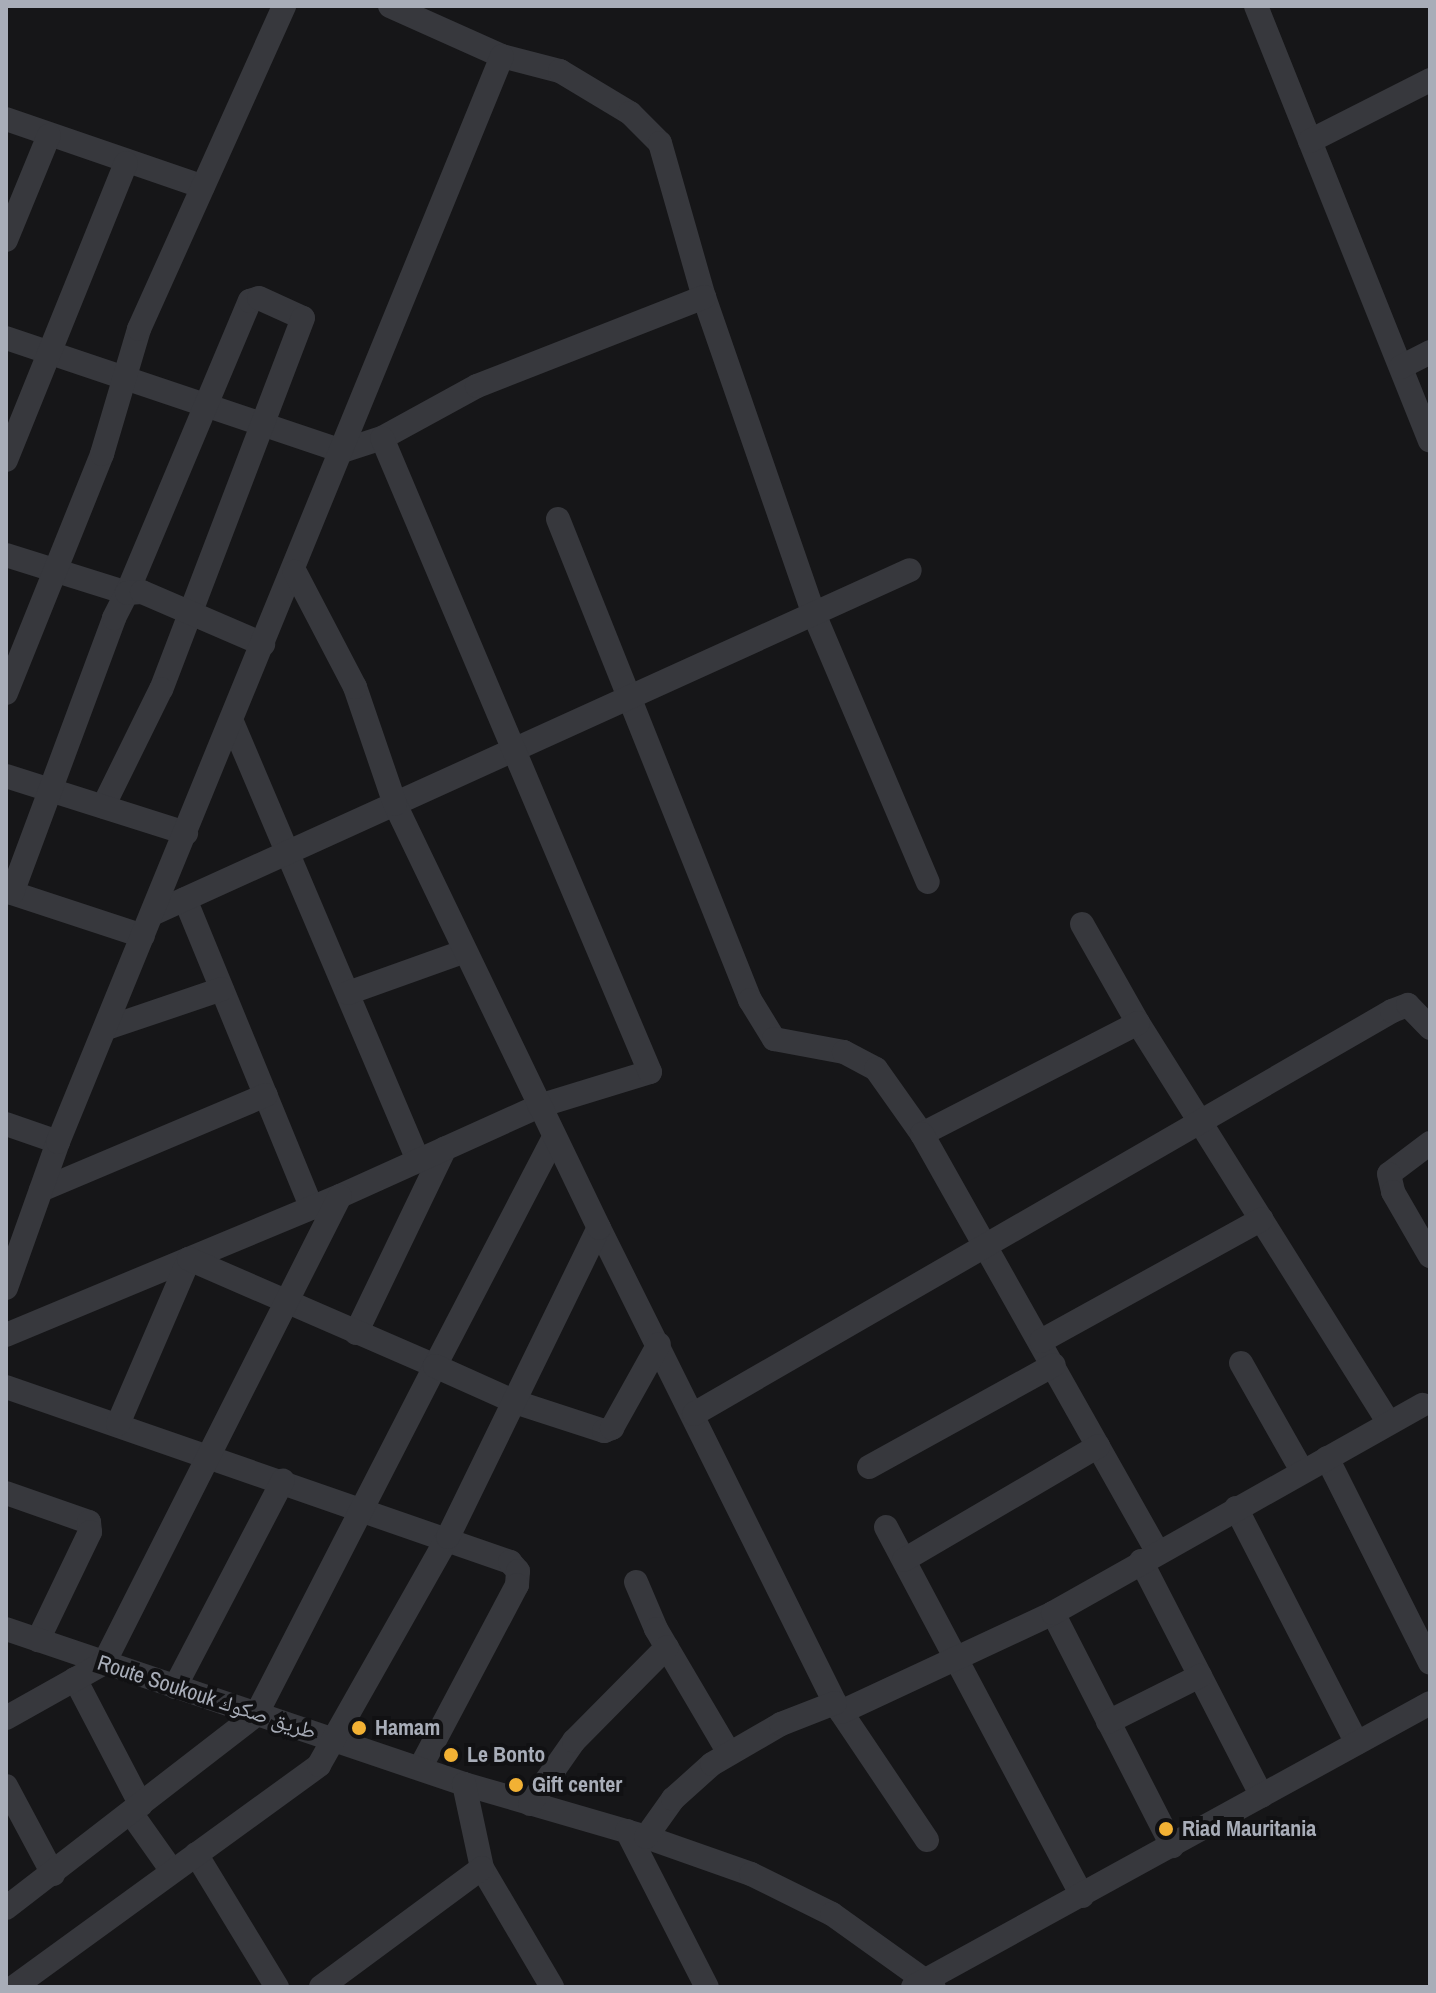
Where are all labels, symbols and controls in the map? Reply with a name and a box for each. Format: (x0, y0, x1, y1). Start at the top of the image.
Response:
street label: Route Soukouk طريق صكوك (94, 1649, 320, 1745)
place label: Hamam (375, 1715, 440, 1741)
marker: Hamam (350, 1719, 368, 1737)
place label: Le Bonto (467, 1742, 545, 1768)
marker: Le Bonto (442, 1746, 460, 1764)
place label: Gift center (532, 1772, 622, 1798)
marker: Gift center (507, 1776, 525, 1794)
place label: Riad Mauritania (1182, 1816, 1316, 1842)
marker: Riad Mauritania (1157, 1820, 1175, 1838)

